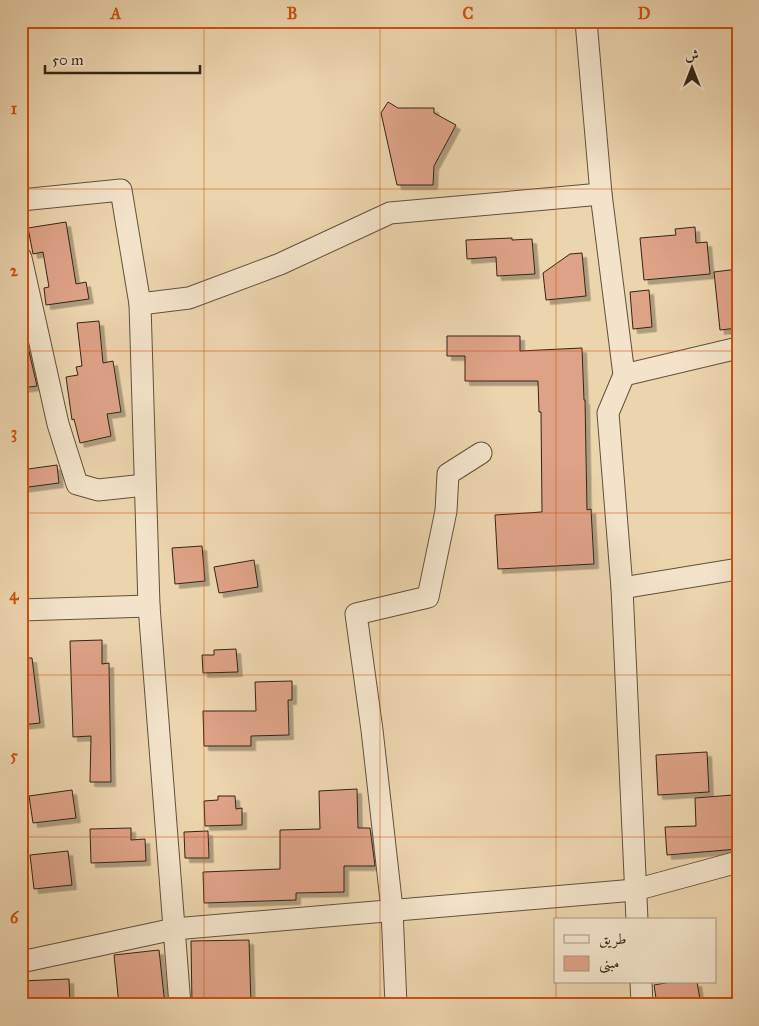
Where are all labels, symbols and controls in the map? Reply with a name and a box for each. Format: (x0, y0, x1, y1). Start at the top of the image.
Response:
text: A (110, 4, 122, 23)
text: B (287, 4, 297, 23)
text: C (463, 4, 474, 23)
text: D (638, 4, 651, 23)
scale bar (45, 42, 200, 74)
north arrow (666, 42, 716, 92)
text: ش (685, 47, 699, 64)
text: 50 m (52, 51, 84, 69)
text: 1 (11, 99, 18, 118)
text: 2 (10, 261, 19, 280)
text: 3 (11, 423, 17, 443)
text: 4 (10, 585, 20, 605)
text: 5 (10, 746, 18, 765)
text: 6 (10, 908, 19, 927)
legend (554, 918, 716, 984)
text: طريق (599, 930, 626, 949)
text: مبنى (599, 954, 619, 974)

